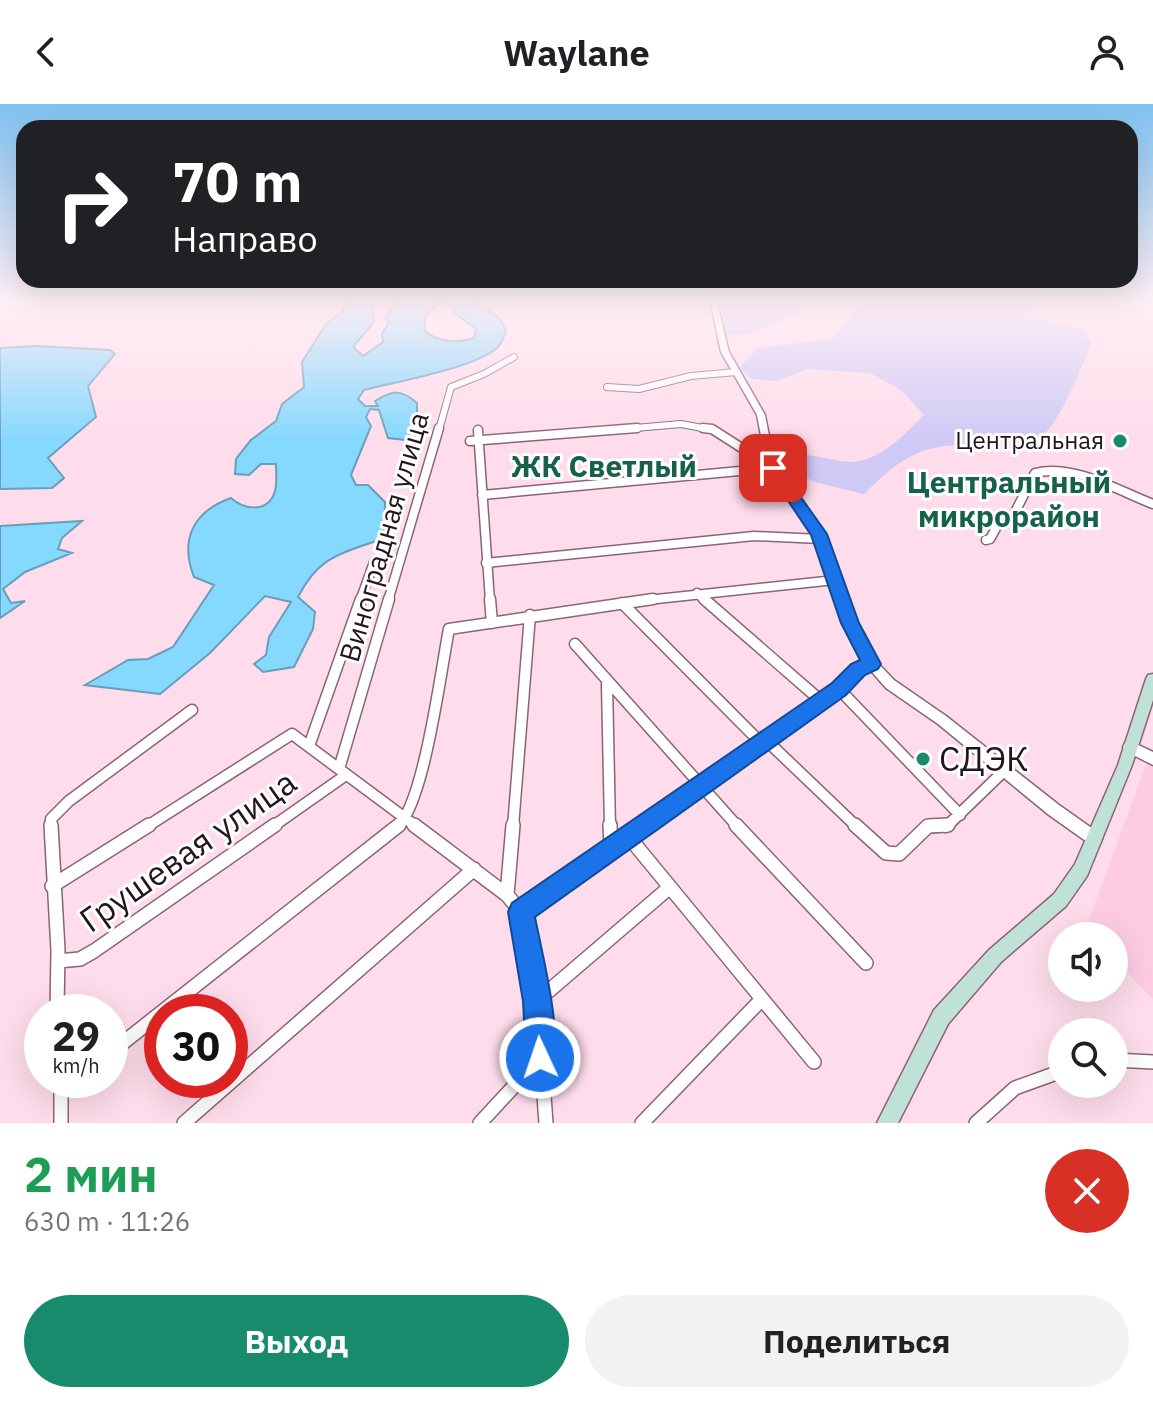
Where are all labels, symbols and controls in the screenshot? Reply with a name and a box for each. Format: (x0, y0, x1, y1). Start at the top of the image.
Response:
text: Waylane (503, 29, 650, 76)
icon: back (24, 30, 68, 74)
icon: person (1085, 30, 1129, 74)
text: 70 m (172, 145, 302, 217)
icon: right (40, 152, 144, 256)
text: Направо (172, 215, 318, 262)
street label: Виноградная улица (330, 408, 437, 666)
place label: Центральная (955, 424, 1104, 456)
marker: Центральная (1111, 432, 1129, 450)
pin (739, 434, 807, 502)
district label: ЖК Светлый (511, 446, 697, 485)
icon: arrive (751, 446, 795, 490)
district label: Центральный микрорайон (907, 462, 1111, 535)
place label: СДЭК (939, 736, 1029, 780)
marker: СДЭК (914, 750, 932, 768)
street label: Грушевая улица (71, 759, 304, 941)
map controls (1048, 922, 1128, 1098)
button: sound (1048, 922, 1128, 1002)
speed limit sign: 30 (144, 994, 248, 1098)
text: 29 (52, 1010, 100, 1062)
position arrow (498, 1016, 582, 1100)
button: search (1048, 1018, 1128, 1098)
text: km/h (52, 1052, 100, 1079)
text: 2 мин (24, 1143, 158, 1205)
button: close (1045, 1149, 1129, 1233)
text: 630 m · 11:26 (24, 1204, 190, 1238)
button: Выход (24, 1295, 569, 1387)
button: Поделиться (585, 1295, 1129, 1387)

